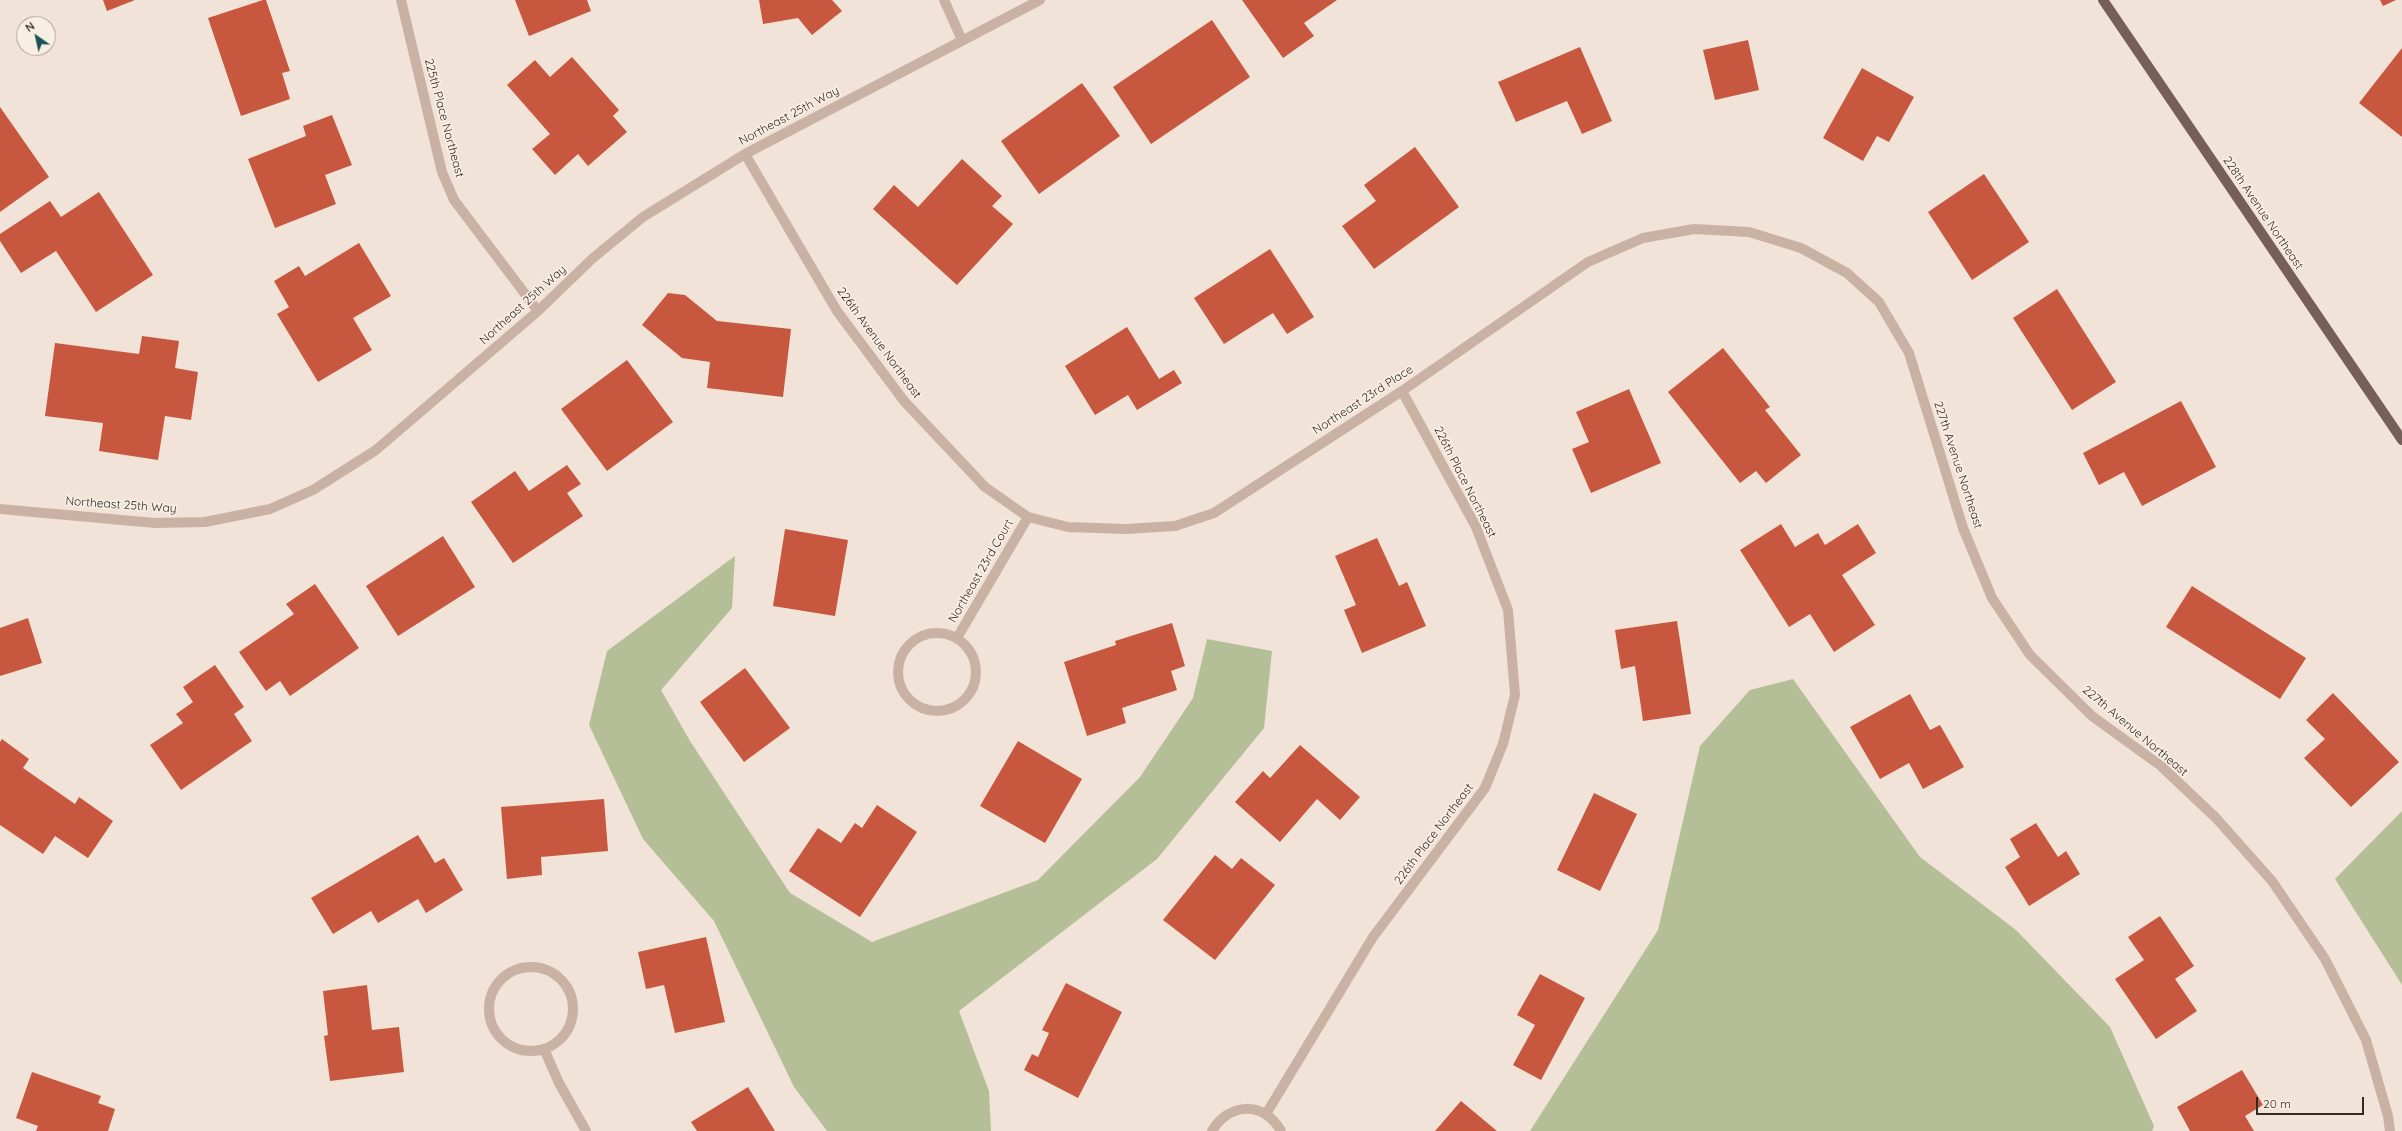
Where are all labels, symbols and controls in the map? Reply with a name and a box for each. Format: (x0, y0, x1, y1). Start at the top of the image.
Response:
north arrow (16, 16, 56, 56)
text: N (23, 19, 37, 35)
street label: 225th Place Northeast (421, 57, 467, 179)
street label: Northeast 25th Way (736, 83, 842, 149)
street label: 228th Avenue Northeast (2220, 154, 2306, 272)
street label: Northeast 25th Way (477, 262, 569, 348)
street label: 226th Avenue Northeast (834, 285, 924, 401)
street label: Northeast 23rd Place (1310, 362, 1416, 438)
street label: 227th Avenue Northeast (1931, 400, 1985, 530)
street label: 226th Place Northeast (1431, 424, 1499, 540)
street label: Northeast 25th Way (65, 494, 177, 516)
street label: Northeast 23rd Court (946, 517, 1016, 625)
street label: 227th Avenue Northeast (2079, 683, 2191, 779)
street label: 226th Place Northeast (1391, 781, 1477, 887)
scale bar (2258, 1089, 2366, 1115)
text: 20 m (2263, 1096, 2291, 1111)

